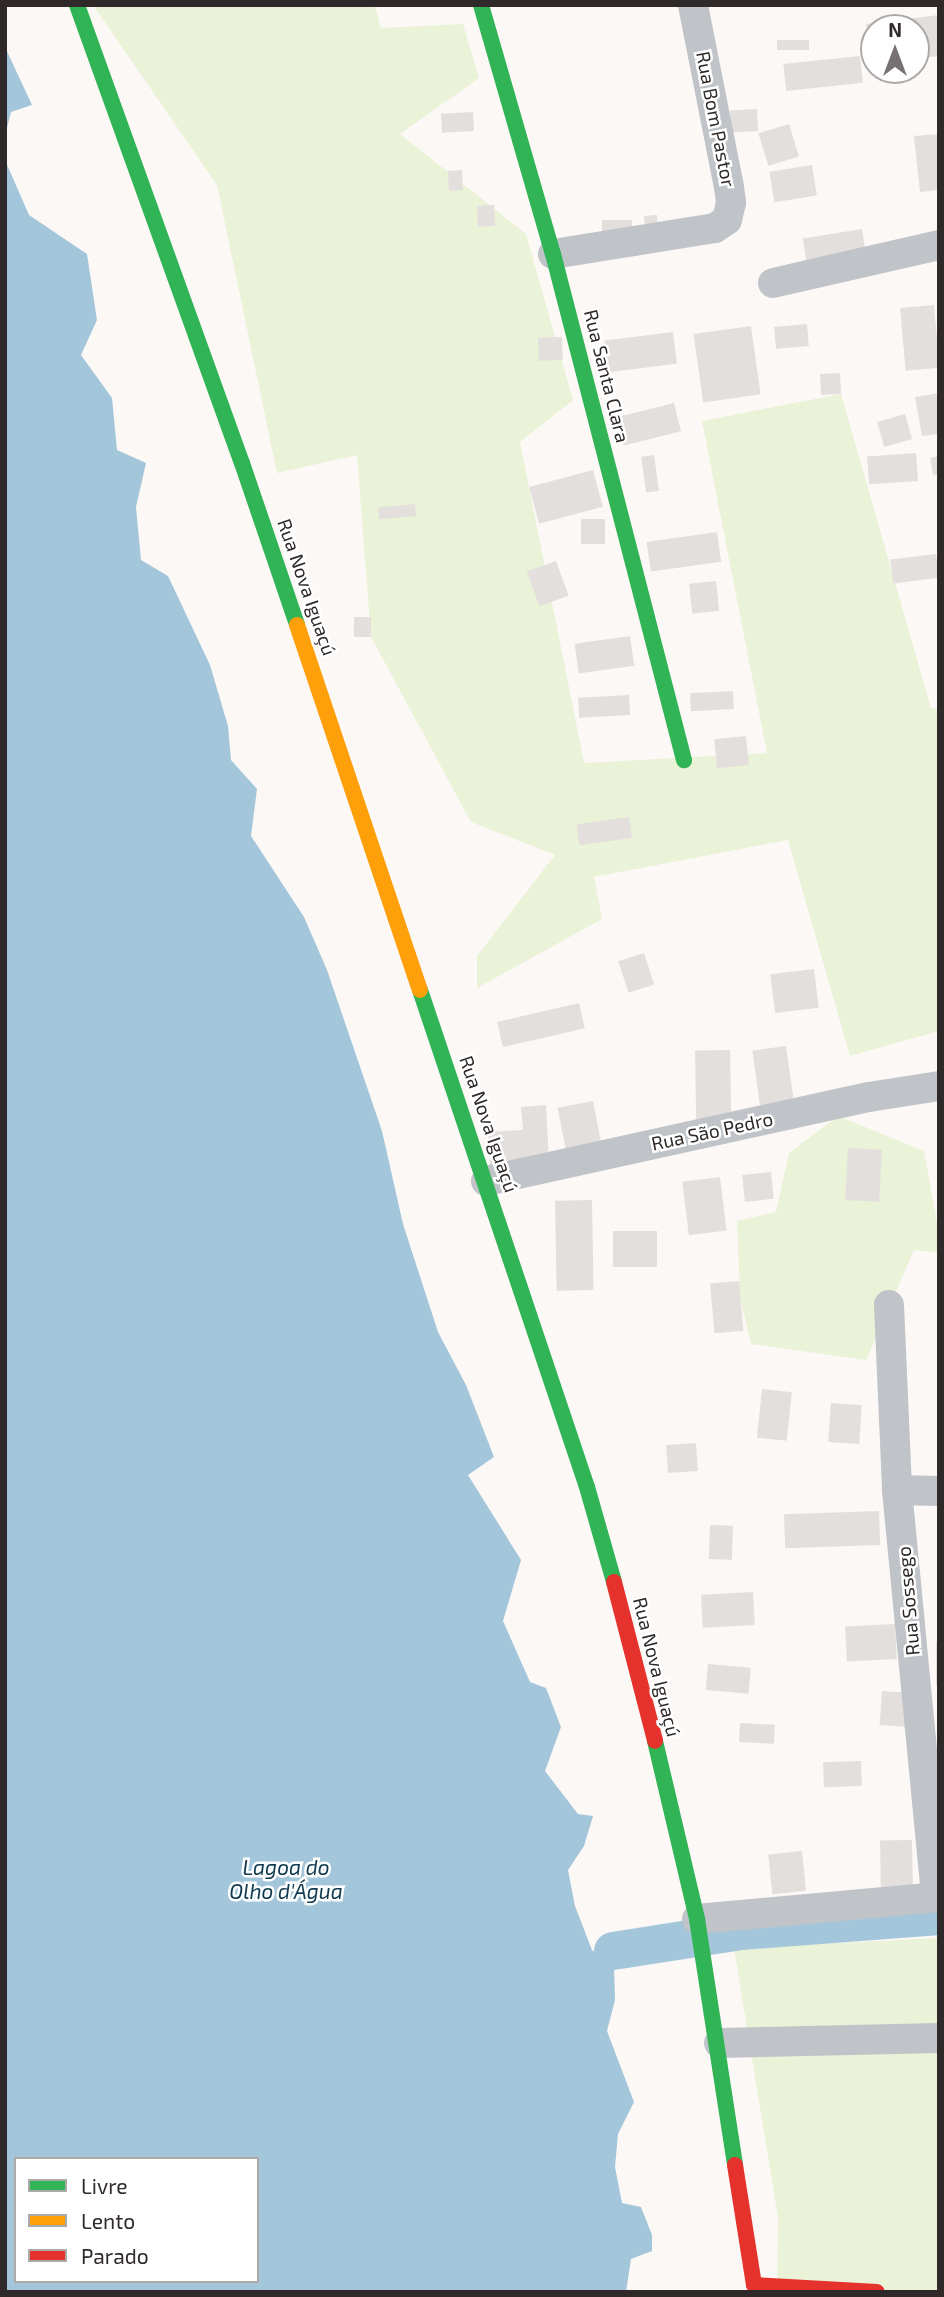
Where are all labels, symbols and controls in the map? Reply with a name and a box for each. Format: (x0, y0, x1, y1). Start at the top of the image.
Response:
north arrow (860, 14, 930, 84)
text: N (888, 18, 902, 41)
street label: Rua Bom Pastor (692, 49, 740, 189)
street label: Rua Santa Clara (579, 307, 635, 445)
street label: Rua Nova Iguaçú (273, 516, 341, 658)
street label: Rua Nova Iguaçú (455, 1053, 523, 1195)
street label: Rua São Pedro (649, 1107, 775, 1155)
street label: Rua Sossego (892, 1545, 924, 1657)
street label: Rua Nova Iguaçú (629, 1595, 685, 1739)
water label: Lagoa do Olho d'Água (229, 1854, 343, 1904)
legend (14, 2157, 259, 2283)
text: Livre (81, 2173, 128, 2198)
text: Lento (81, 2208, 135, 2233)
text: Parado (81, 2243, 149, 2268)

